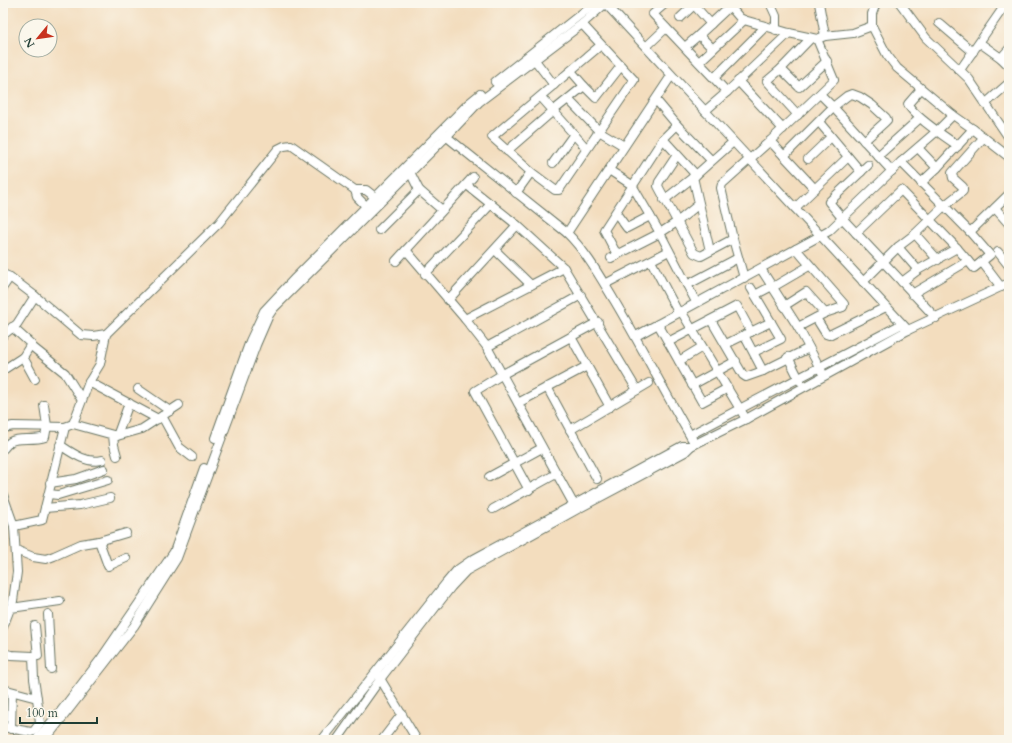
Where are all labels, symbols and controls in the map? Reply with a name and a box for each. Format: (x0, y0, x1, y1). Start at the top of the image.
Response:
north arrow (18, 18, 58, 58)
text: N (21, 34, 39, 50)
scale bar (20, 699, 97, 725)
text: 100 m (26, 705, 59, 721)

